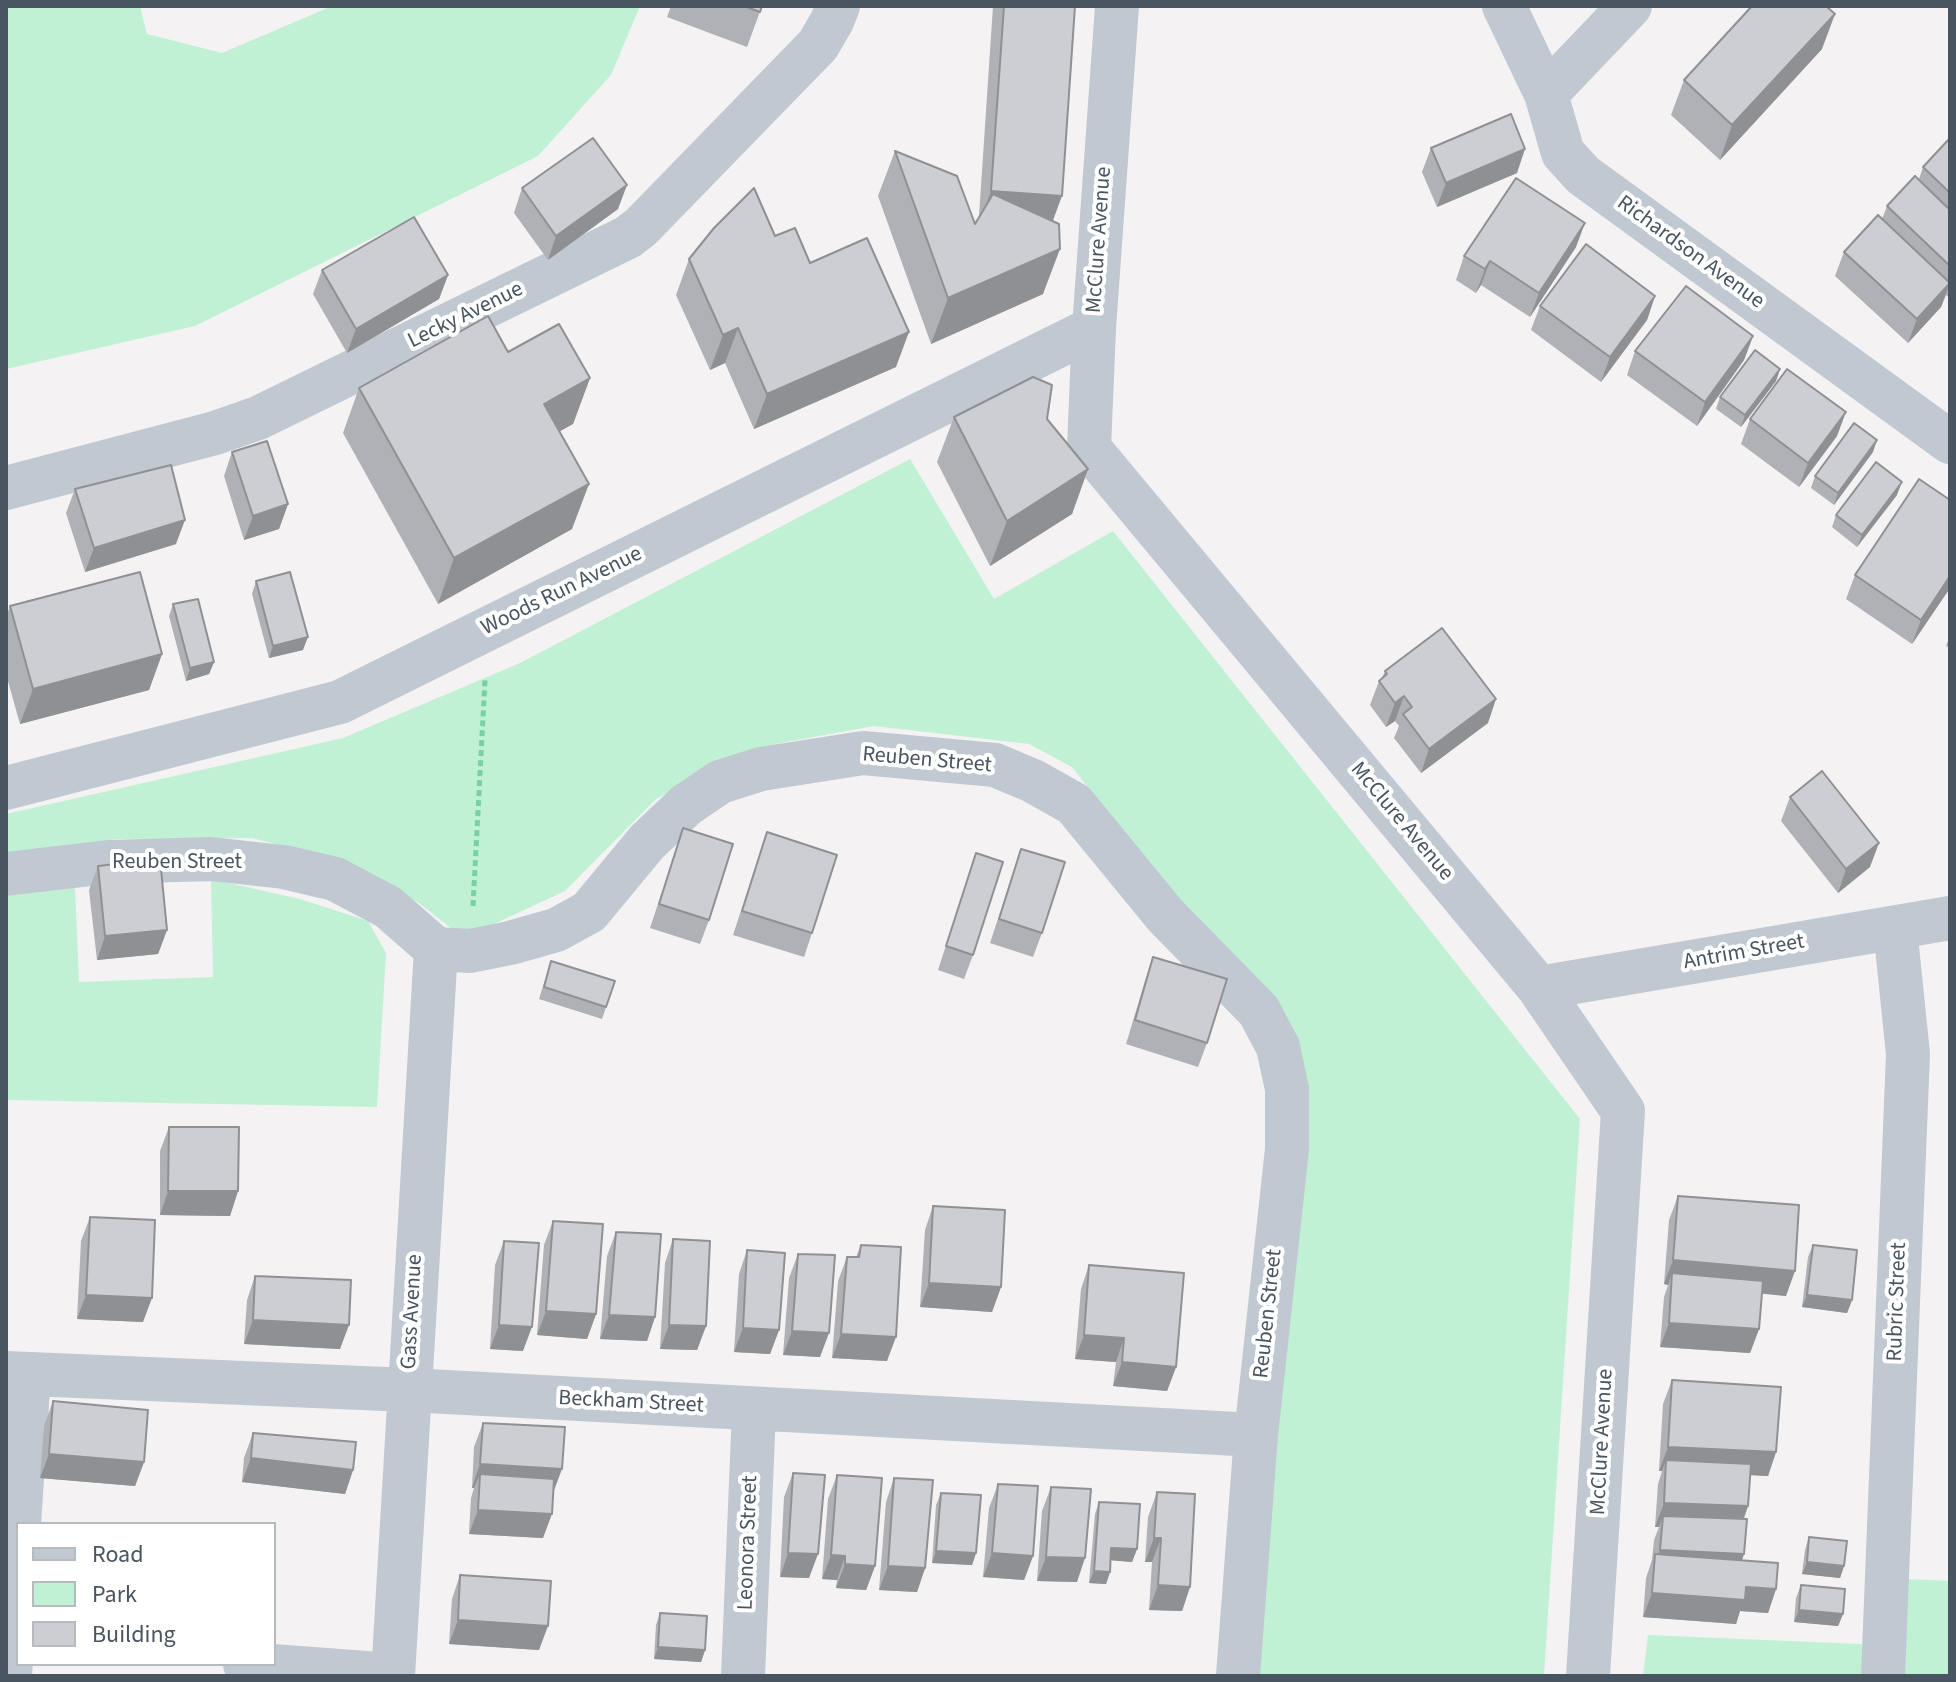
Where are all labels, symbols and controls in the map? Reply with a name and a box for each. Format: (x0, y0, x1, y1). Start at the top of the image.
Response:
street label: McClure Avenue (1082, 166, 1118, 314)
street label: Richardson Avenue (1611, 191, 1769, 315)
street label: Lecky Avenue (404, 277, 528, 355)
street label: Woods Run Avenue (477, 542, 647, 642)
street label: Reuben Street (861, 742, 993, 780)
street label: McClure Avenue (1344, 757, 1458, 887)
street label: Reuben Street (112, 850, 242, 876)
street label: Antrim Street (1682, 929, 1806, 977)
street label: Rubric Street (1883, 1242, 1913, 1362)
street label: Reuben Street (1249, 1248, 1289, 1380)
street label: Gass Avenue (397, 1254, 429, 1370)
street label: McClure Avenue (1586, 1368, 1620, 1516)
street label: Beckham Street (558, 1386, 704, 1420)
street label: Leonora Street (733, 1475, 765, 1611)
legend (16, 1522, 276, 1666)
text: Road (92, 1537, 144, 1572)
text: Park (92, 1577, 137, 1612)
text: Building (92, 1617, 176, 1652)

